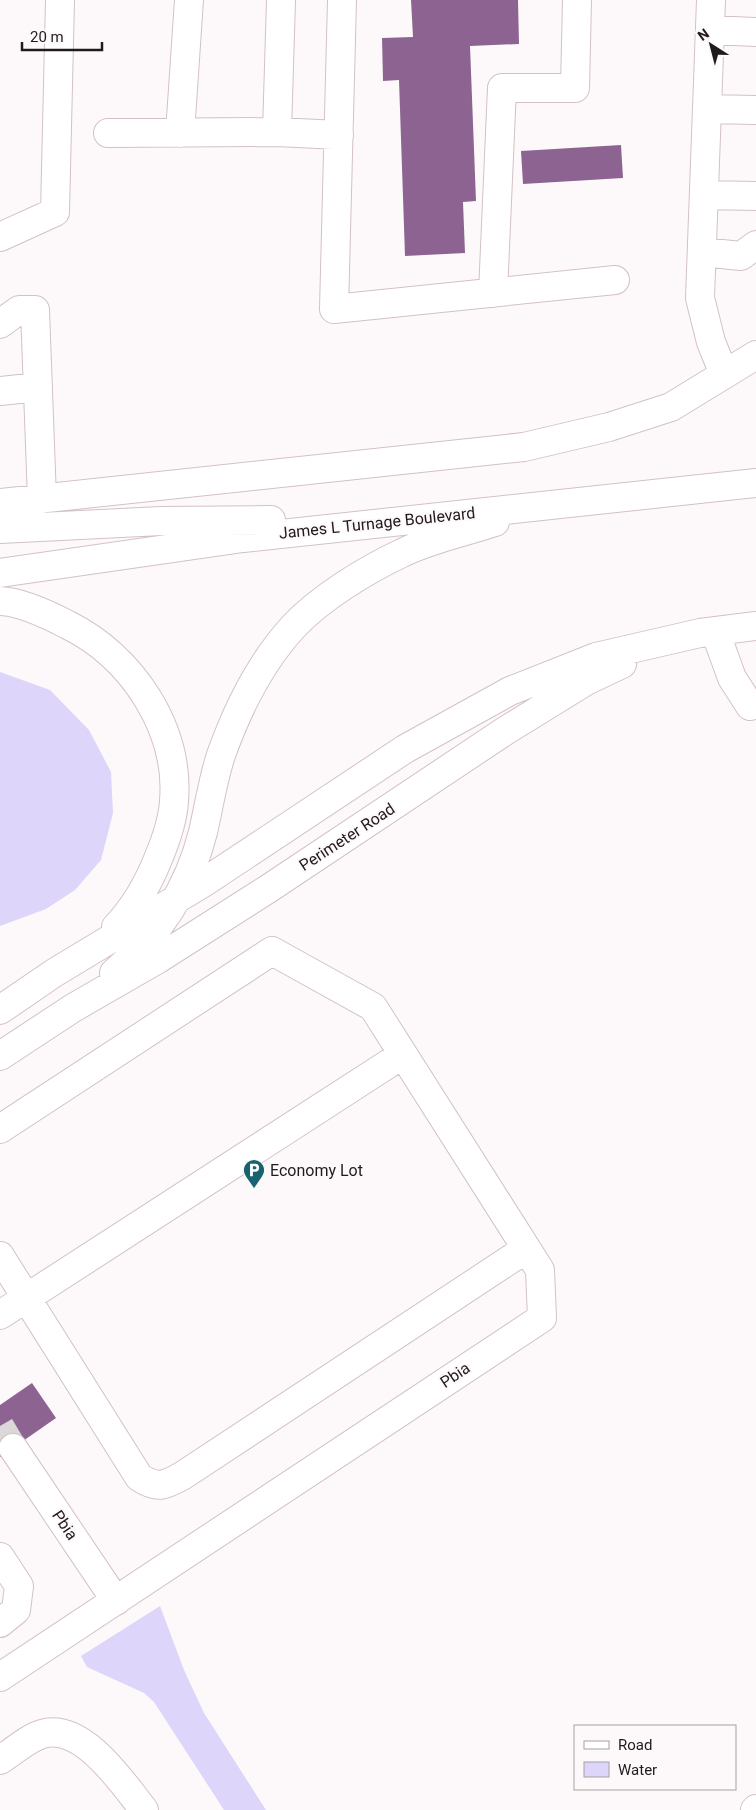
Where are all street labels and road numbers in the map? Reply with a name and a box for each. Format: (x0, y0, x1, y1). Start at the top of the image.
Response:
street label: James L Turnage Boulevard (278, 503, 476, 543)
street label: Perimeter Road (296, 799, 398, 875)
street label: Pbia (437, 1358, 473, 1392)
street label: Pbia (48, 1507, 82, 1543)

